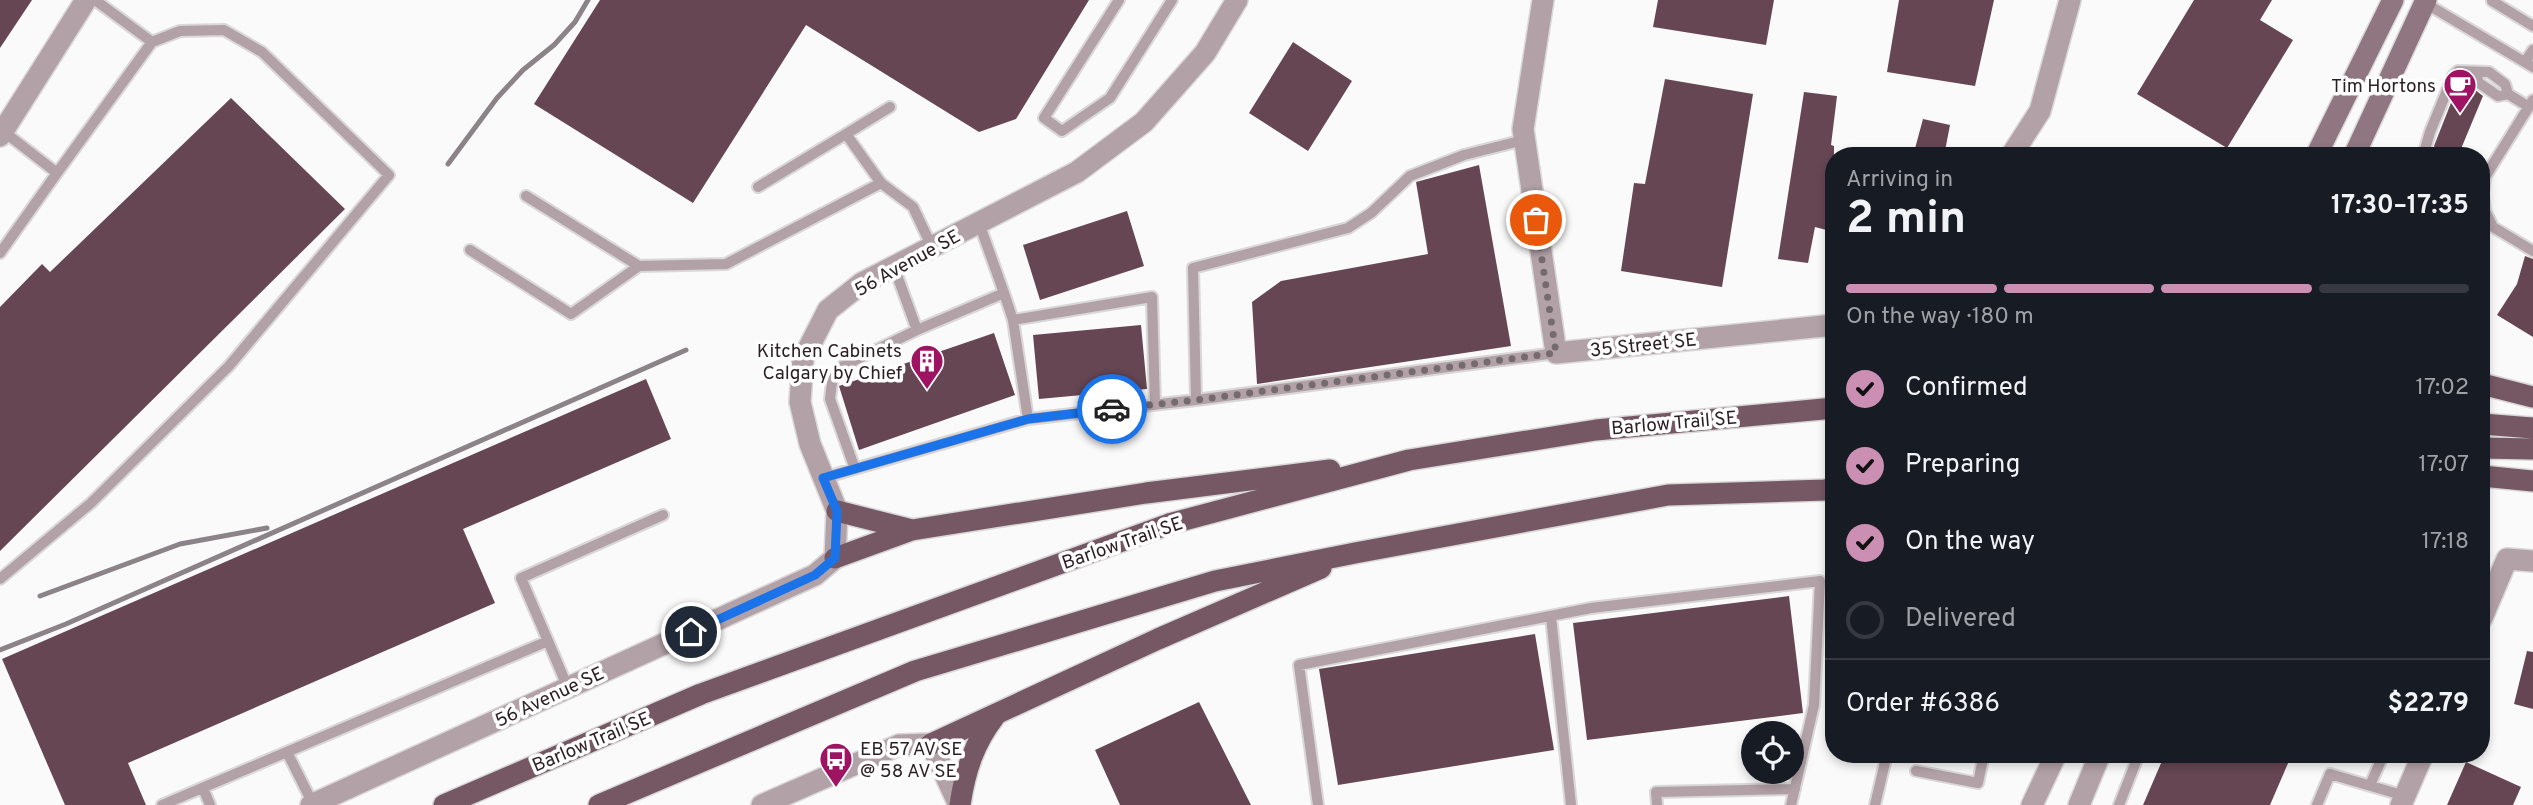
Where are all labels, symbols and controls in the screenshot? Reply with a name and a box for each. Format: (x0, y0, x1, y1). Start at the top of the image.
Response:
cafe icon: Tim Hortons (2441, 66, 2479, 115)
place label: Tim Hortons (2331, 75, 2436, 99)
text: Arriving in (1846, 166, 1953, 195)
pin (1506, 190, 1566, 250)
text: 17:30–17:35 (2331, 190, 2469, 223)
text: 2 min (1846, 191, 1966, 250)
icon: bag (1517, 201, 1555, 239)
street label: 56 Avenue SE (851, 225, 965, 303)
text: On the way · 180 m (1846, 303, 2034, 332)
street label: 35 Street SE (1589, 328, 1698, 364)
place label: Kitchen Cabinets Calgary by Chief (757, 340, 903, 386)
building icon: Kitchen Cabinets Calgary by Chief (908, 342, 946, 391)
icon: check (1846, 370, 1884, 408)
text: Confirmed (1905, 372, 2028, 405)
courier (1077, 374, 1147, 444)
text: 17:02 (2415, 374, 2469, 403)
icon: car (1093, 390, 1131, 428)
street label: Barlow Trail SE (1610, 407, 1738, 441)
icon: check (1846, 447, 1884, 485)
text: Preparing (1905, 449, 2020, 482)
text: 17:07 (2418, 451, 2469, 480)
street label: Barlow Trail SE (1059, 512, 1186, 576)
icon: check (1846, 524, 1884, 562)
text: On the way (1905, 526, 2035, 559)
text: 17:18 (2422, 528, 2469, 557)
pin (661, 602, 721, 662)
text: Delivered (1905, 603, 2016, 636)
icon: home (672, 613, 710, 651)
street label: 56 Avenue SE (491, 662, 608, 734)
text: Order #6386 (1846, 688, 2000, 721)
text: $22.79 (2387, 688, 2469, 721)
street label: Barlow Trail SE (529, 707, 655, 779)
map controls (1741, 721, 1804, 784)
button: locate (1741, 721, 1804, 784)
place label: EB 57 AV SE @ 58 AV SE (860, 738, 963, 784)
bus stop icon: EB 57 AV SE @ 58 AV SE (817, 740, 855, 789)

